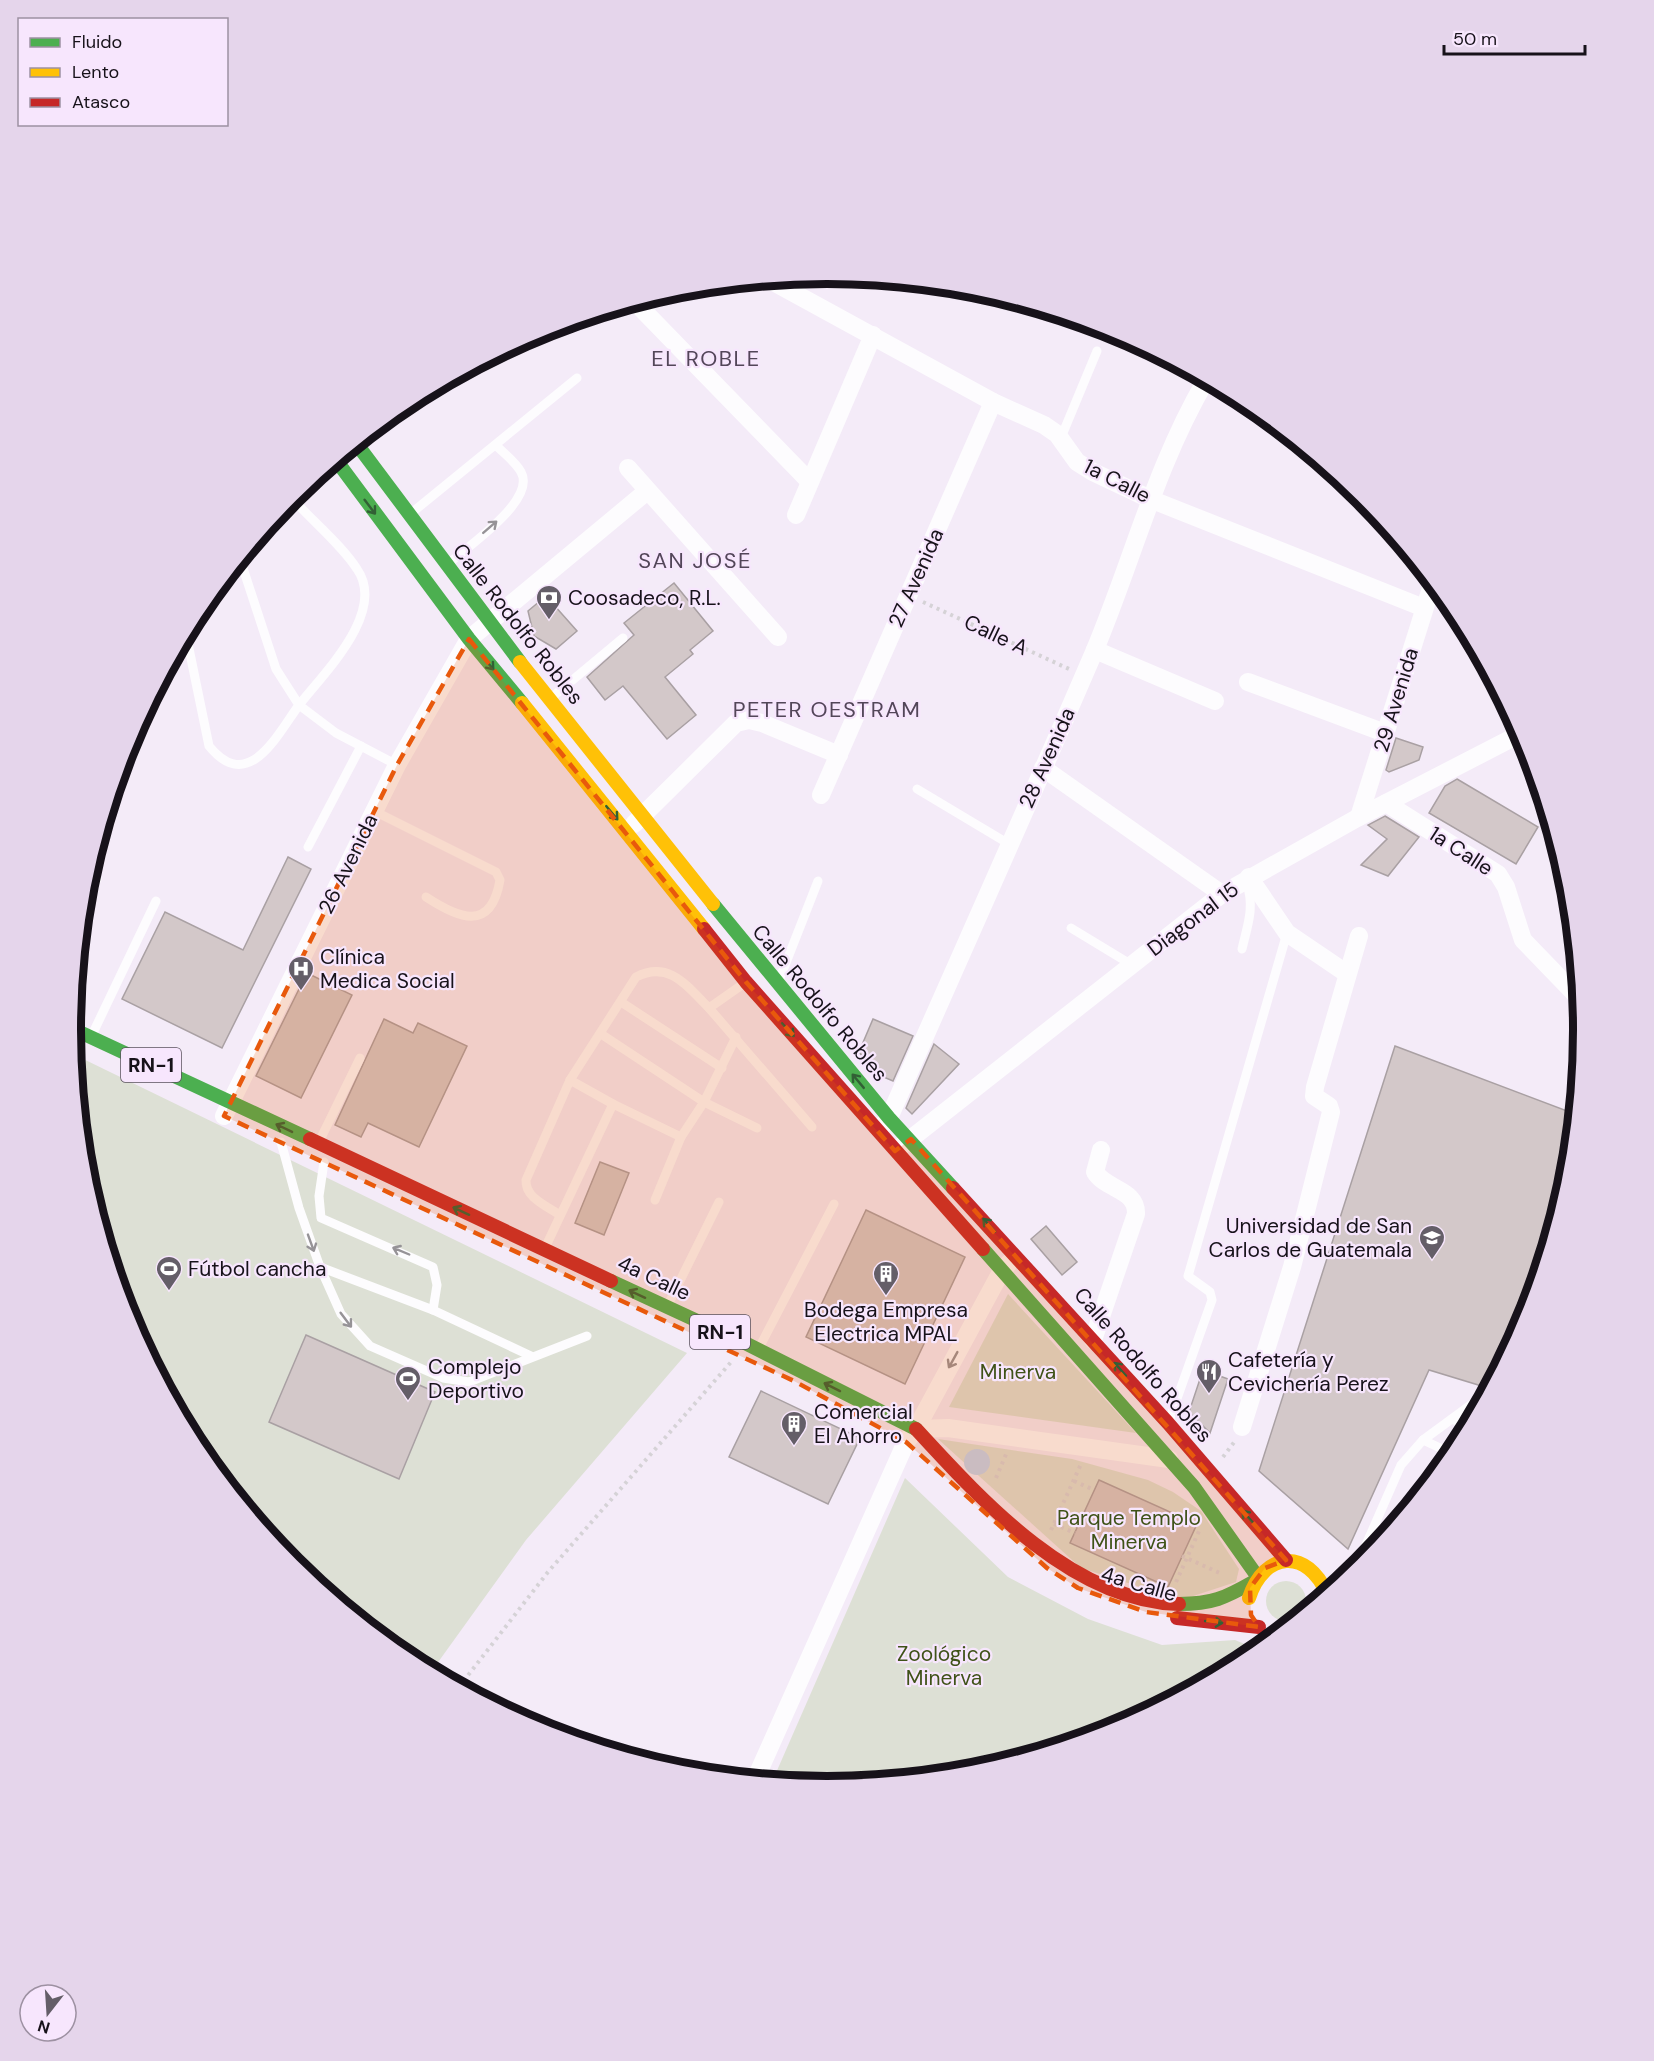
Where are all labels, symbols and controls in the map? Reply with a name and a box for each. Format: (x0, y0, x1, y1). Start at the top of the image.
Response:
legend (18, 18, 228, 126)
scale bar (1444, 18, 1585, 56)
text: 50 m (1453, 27, 1497, 51)
text: Fluido (72, 30, 122, 54)
text: Lento (72, 60, 119, 84)
text: Atasco (72, 90, 130, 114)
district label: EL ROBLE (651, 344, 761, 373)
street label: 1a Calle (1079, 452, 1155, 510)
one-way arrow (364, 498, 377, 514)
one-way arrow (482, 520, 497, 534)
street label: 27 Avenida (882, 524, 950, 632)
street label: Calle Rodolfo Robles (446, 538, 590, 710)
district label: SAN JOSÉ (638, 546, 752, 575)
bank icon: Coosadeco, R.L. (534, 583, 564, 621)
place label: Coosadeco, R.L. (568, 584, 721, 612)
street label: Calle A (960, 608, 1032, 662)
street label: 29 Avenida (1367, 644, 1425, 756)
one-way arrow (481, 654, 494, 670)
district label: PETER OESTRAM (733, 695, 921, 724)
street label: 28 Avenida (1012, 703, 1082, 813)
one-way arrow (605, 805, 618, 821)
street label: 26 Avenida (312, 809, 384, 919)
street label: 1a Calle (1423, 820, 1499, 882)
street label: Diagonal 15 (1142, 875, 1244, 963)
street label: Calle Rodolfo Robles (746, 918, 894, 1088)
place label: Clínica Medica Social (320, 943, 455, 995)
hospital icon: Clínica Medica Social (286, 954, 316, 992)
one-way arrow (781, 1022, 795, 1037)
road number: RN-1 (121, 1048, 181, 1082)
one-way arrow (851, 1073, 864, 1089)
one-way arrow (276, 1122, 294, 1134)
one-way arrow (452, 1205, 470, 1217)
place label: Universidad de San Carlos de Guatemala (1209, 1212, 1412, 1264)
one-way arrow (982, 1217, 996, 1232)
school or university icon: Universidad de San Carlos de Guatemala (1417, 1223, 1447, 1261)
one-way arrow (307, 1233, 318, 1252)
one-way arrow (392, 1245, 411, 1256)
street label: 4a Calle (613, 1249, 695, 1307)
sports icon: Fútbol cancha (154, 1254, 184, 1292)
place label: Fútbol cancha (188, 1255, 326, 1283)
building icon: Bodega Empresa Electrica MPAL (871, 1259, 901, 1297)
street label: Calle Rodolfo Robles (1068, 1281, 1218, 1449)
one-way arrow (629, 1287, 647, 1299)
place label: Bodega Empresa Electrica MPAL (804, 1296, 968, 1348)
one-way arrow (339, 1311, 352, 1327)
road number: RN-1 (690, 1315, 750, 1349)
place label: Cafetería y Cevichería Perez (1228, 1346, 1389, 1398)
one-way arrow (947, 1351, 958, 1369)
place label: Complejo Deportivo (428, 1353, 524, 1405)
restaurant icon: Cafetería y Cevichería Perez (1194, 1357, 1224, 1395)
park label: Minerva (980, 1358, 1056, 1386)
one-way arrow (1113, 1362, 1127, 1377)
sports icon: Complejo Deportivo (393, 1364, 423, 1402)
one-way arrow (824, 1381, 842, 1393)
place label: Comercial El Ahorro (814, 1398, 913, 1450)
building icon: Comercial El Ahorro (779, 1409, 809, 1447)
park label: Parque Templo Minerva (1057, 1504, 1201, 1556)
one-way arrow (1241, 1509, 1254, 1525)
street label: 4a Calle (1098, 1560, 1180, 1608)
one-way arrow (1204, 1617, 1224, 1628)
park label: Zoológico Minerva (897, 1640, 991, 1692)
north arrow (18, 1983, 78, 2043)
text: N (35, 2015, 52, 2039)

